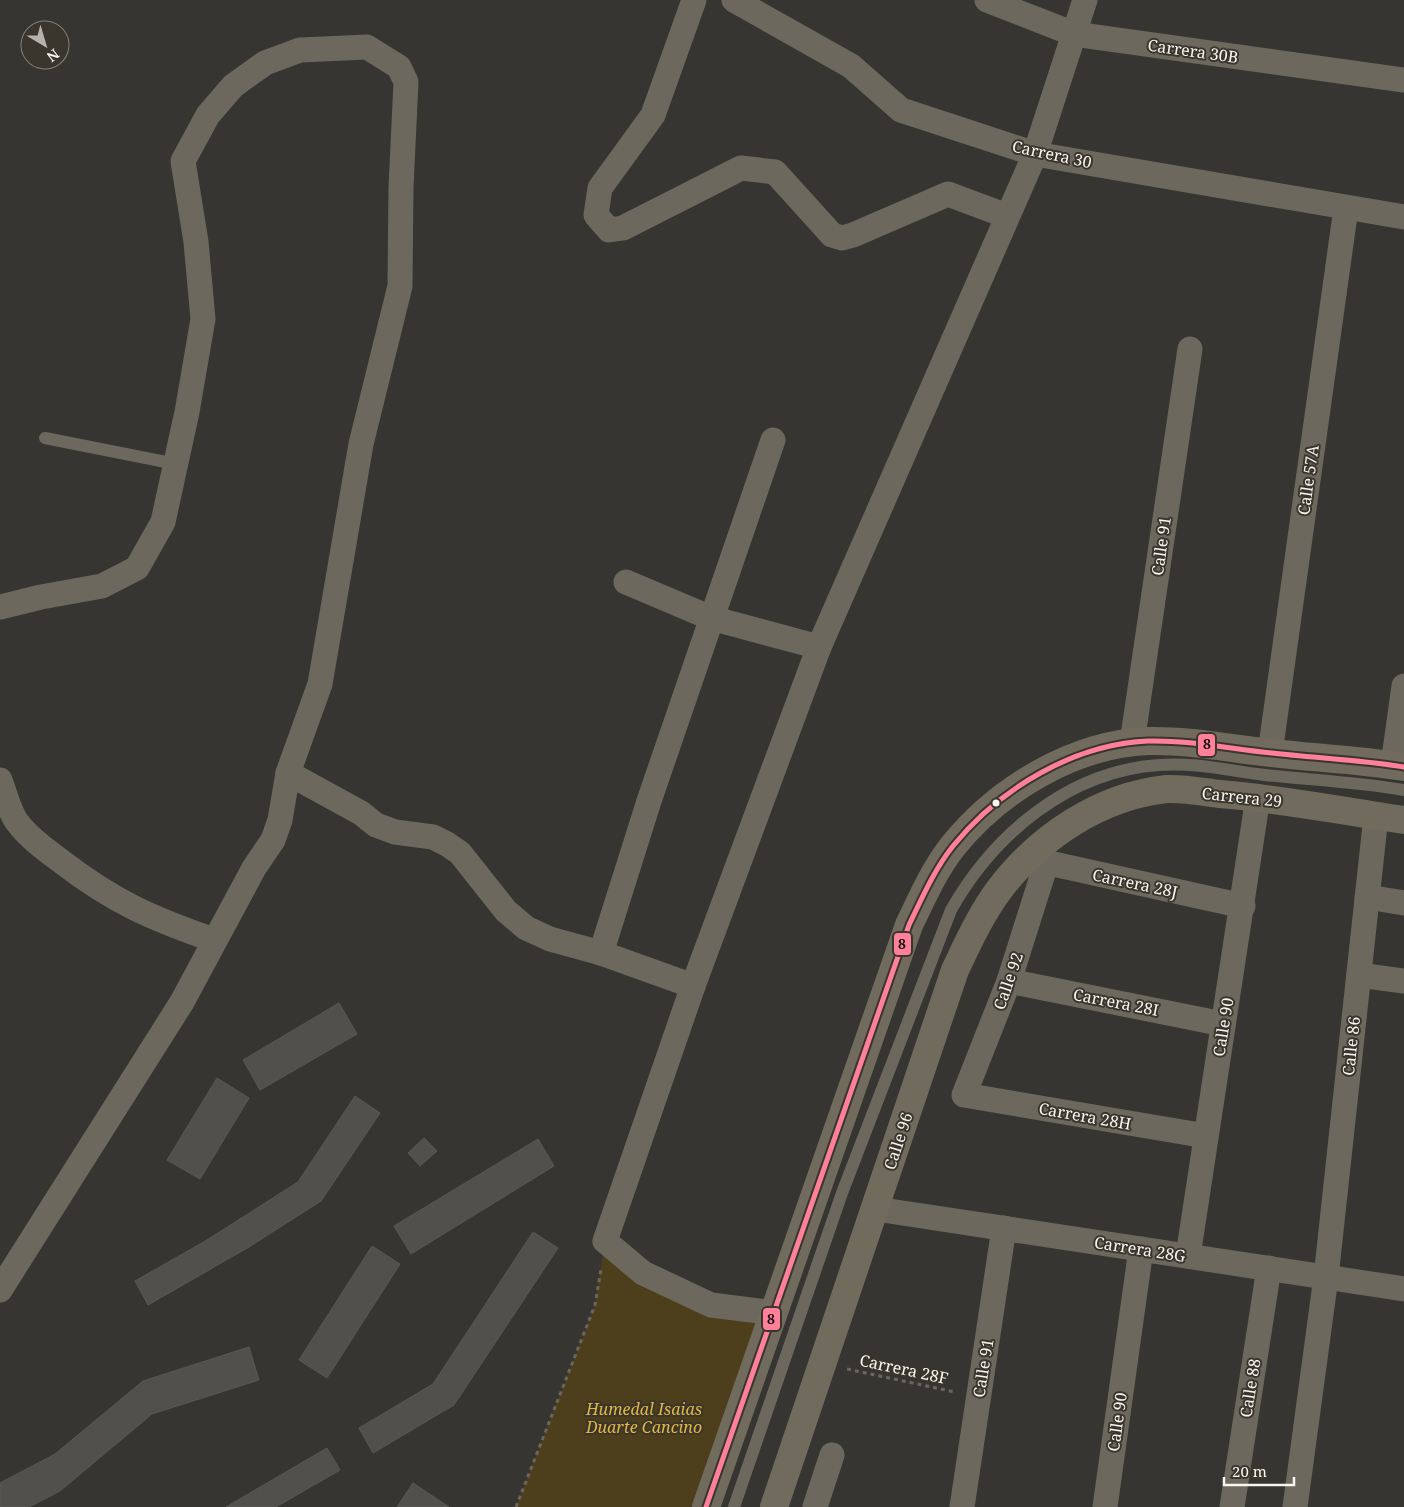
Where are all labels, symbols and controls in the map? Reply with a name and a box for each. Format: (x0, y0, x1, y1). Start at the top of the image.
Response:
north arrow (20, 20, 70, 70)
street label: Carrera 30B (1146, 34, 1240, 68)
text: N (43, 45, 64, 67)
street label: Carrera 30 (1010, 135, 1094, 173)
street label: Calle 57A (1292, 443, 1324, 517)
street label: Calle 91 (1146, 515, 1176, 577)
line badge: 8 (1197, 733, 1216, 757)
text: 8 (1203, 734, 1211, 753)
street label: Carrera 29 (1201, 782, 1283, 812)
unlabelled marker (991, 798, 1001, 808)
street label: Carrera 28J (1090, 863, 1180, 903)
line badge: 8 (893, 932, 912, 956)
text: 8 (898, 934, 906, 953)
street label: Calle 92 (988, 949, 1028, 1013)
street label: Carrera 28I (1071, 983, 1161, 1021)
street label: Calle 90 (1207, 996, 1239, 1058)
street label: Calle 86 (1337, 1015, 1365, 1077)
street label: Carrera 28H (1037, 1097, 1133, 1135)
street label: Calle 96 (878, 1109, 918, 1173)
street label: Carrera 28G (1093, 1231, 1188, 1267)
line badge: 8 (762, 1307, 781, 1331)
text: 8 (767, 1309, 775, 1328)
street label: Calle 91 (967, 1337, 999, 1399)
street label: Carrera 28F (858, 1349, 950, 1389)
street label: Calle 88 (1234, 1357, 1266, 1419)
street label: Calle 90 (1102, 1391, 1132, 1453)
park label: Humedal Isaias Duarte Cancino (585, 1398, 702, 1438)
scale bar (1224, 1454, 1294, 1486)
text: 20 m (1232, 1461, 1267, 1481)

